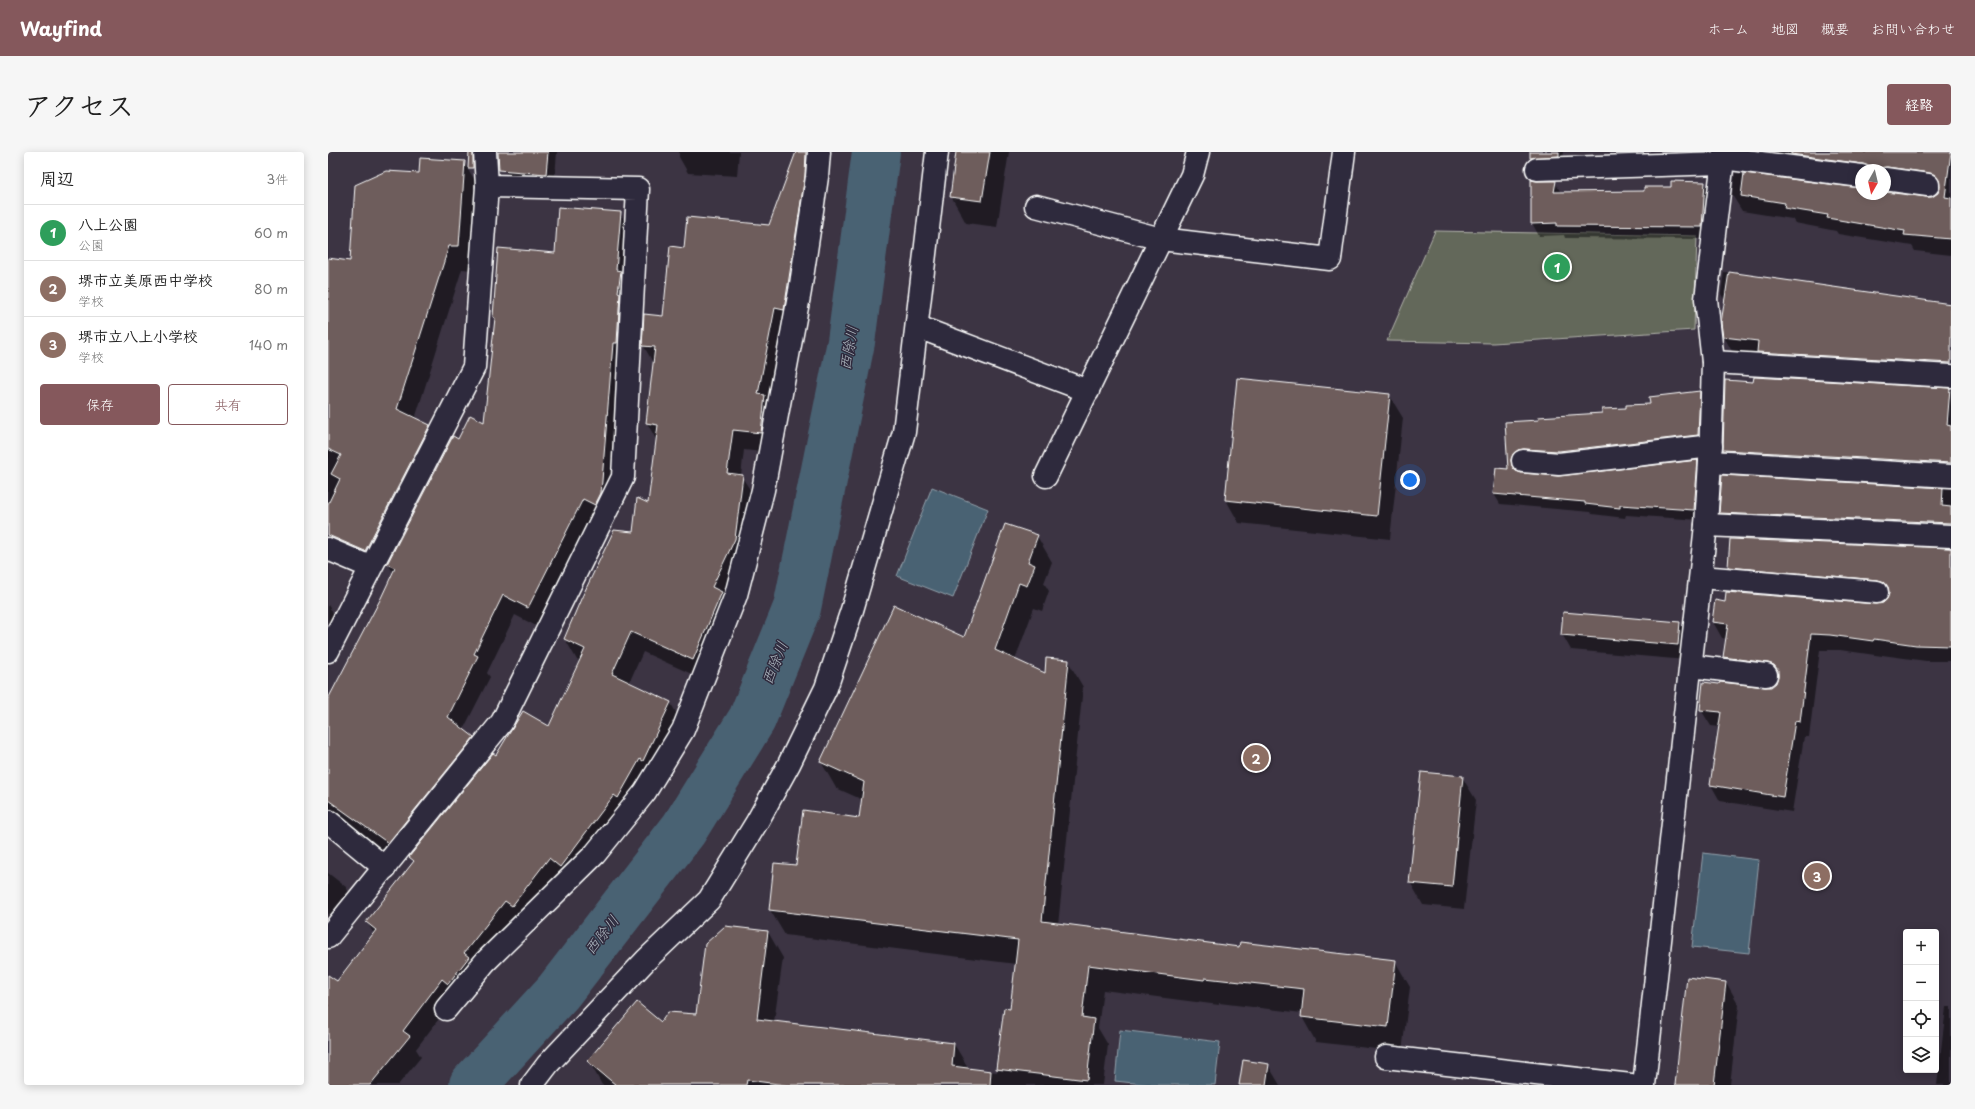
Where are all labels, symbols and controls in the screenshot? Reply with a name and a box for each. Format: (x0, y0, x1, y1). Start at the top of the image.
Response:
text: Wayfind (20, 14, 102, 42)
text: ホーム (1708, 18, 1749, 39)
text: 地図 (1771, 18, 1799, 39)
text: 概要 (1821, 18, 1849, 39)
text: お問い合わせ (1871, 18, 1955, 39)
text: アクセス (24, 83, 134, 126)
button: 経路 (1887, 84, 1951, 125)
north arrow (1855, 164, 1891, 200)
text: 周辺 (40, 165, 74, 191)
text: 3件 (266, 169, 288, 188)
text: 八上公園 (78, 212, 138, 235)
text: 1 (50, 223, 56, 242)
text: 60 m (254, 223, 288, 242)
text: 公園 (78, 235, 104, 254)
pin: 1 (1544, 252, 1570, 282)
text: 堺市立美原西中学校 (78, 268, 213, 291)
text: 2 (48, 279, 58, 298)
text: 80 m (254, 279, 288, 298)
text: 学校 (78, 291, 104, 310)
text: 堺市立八上小学校 (78, 324, 198, 347)
water label: 西除川 (832, 324, 863, 372)
text: 3 (49, 335, 57, 354)
text: 140 m (249, 335, 288, 354)
text: 学校 (78, 347, 104, 366)
button: 保存 (40, 384, 160, 425)
button: 共有 (168, 384, 288, 425)
your location (1400, 470, 1420, 490)
water label: 西除川 (755, 637, 793, 688)
pin: 2 (1243, 743, 1269, 773)
pin: 3 (1804, 861, 1830, 891)
water label: 西除川 (578, 909, 624, 959)
map controls (1903, 929, 1939, 1073)
button: + (1903, 929, 1939, 965)
button: − (1903, 965, 1939, 1001)
button: locate (1903, 1001, 1939, 1037)
button: layers (1903, 1037, 1939, 1073)

